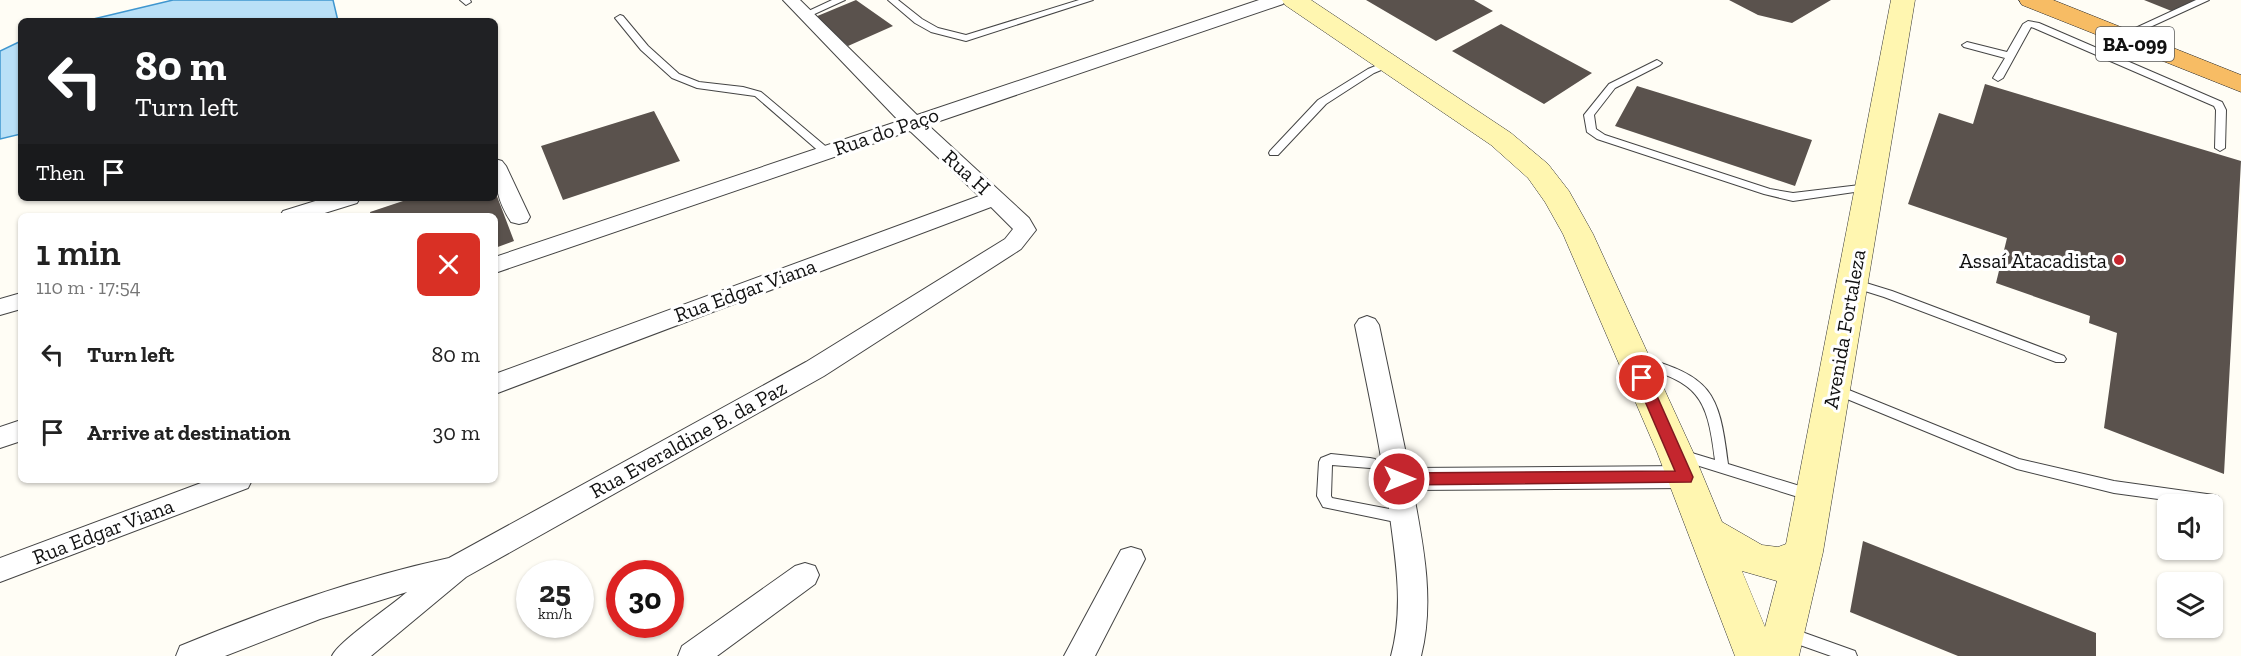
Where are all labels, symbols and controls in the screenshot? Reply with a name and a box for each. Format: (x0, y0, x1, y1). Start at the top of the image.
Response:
road number: BA-099 (2096, 27, 2174, 61)
text: 80 m (135, 40, 226, 91)
icon: left (36, 42, 114, 120)
text: Turn left (135, 91, 238, 123)
street label: Rua do Paço (830, 101, 942, 161)
street label: Rua H (938, 144, 996, 200)
icon: arrive (97, 156, 130, 189)
text: Then (36, 159, 85, 186)
text: 1 min (36, 231, 121, 274)
button: close (417, 233, 480, 296)
street label: Avenida Fortaleza (1818, 247, 1870, 411)
place label: Assaí Atacadista (1959, 248, 2107, 273)
street label: Rua Edgar Viana (671, 253, 819, 327)
marker: Assaí Atacadista (2112, 253, 2126, 267)
text: 110 m · 17:54 (36, 275, 140, 299)
icon: left (36, 338, 69, 371)
text: Turn left (87, 341, 174, 368)
text: 80 m (432, 341, 480, 368)
pin (1616, 352, 1667, 403)
icon: arrive (1625, 361, 1658, 394)
street label: Rua Everaldine B. da Paz (585, 374, 791, 503)
icon: arrive (36, 416, 69, 449)
text: Arrive at destination (87, 419, 290, 446)
text: 30 m (433, 419, 480, 446)
position arrow (1367, 447, 1431, 511)
street label: Rua Edgar Viana (29, 493, 177, 569)
map controls (2157, 494, 2223, 638)
button: sound (2157, 494, 2223, 560)
speed limit sign: 30 (606, 560, 684, 638)
button: layers (2157, 572, 2223, 638)
text: 25 (539, 574, 571, 610)
text: km/h (538, 605, 572, 623)

